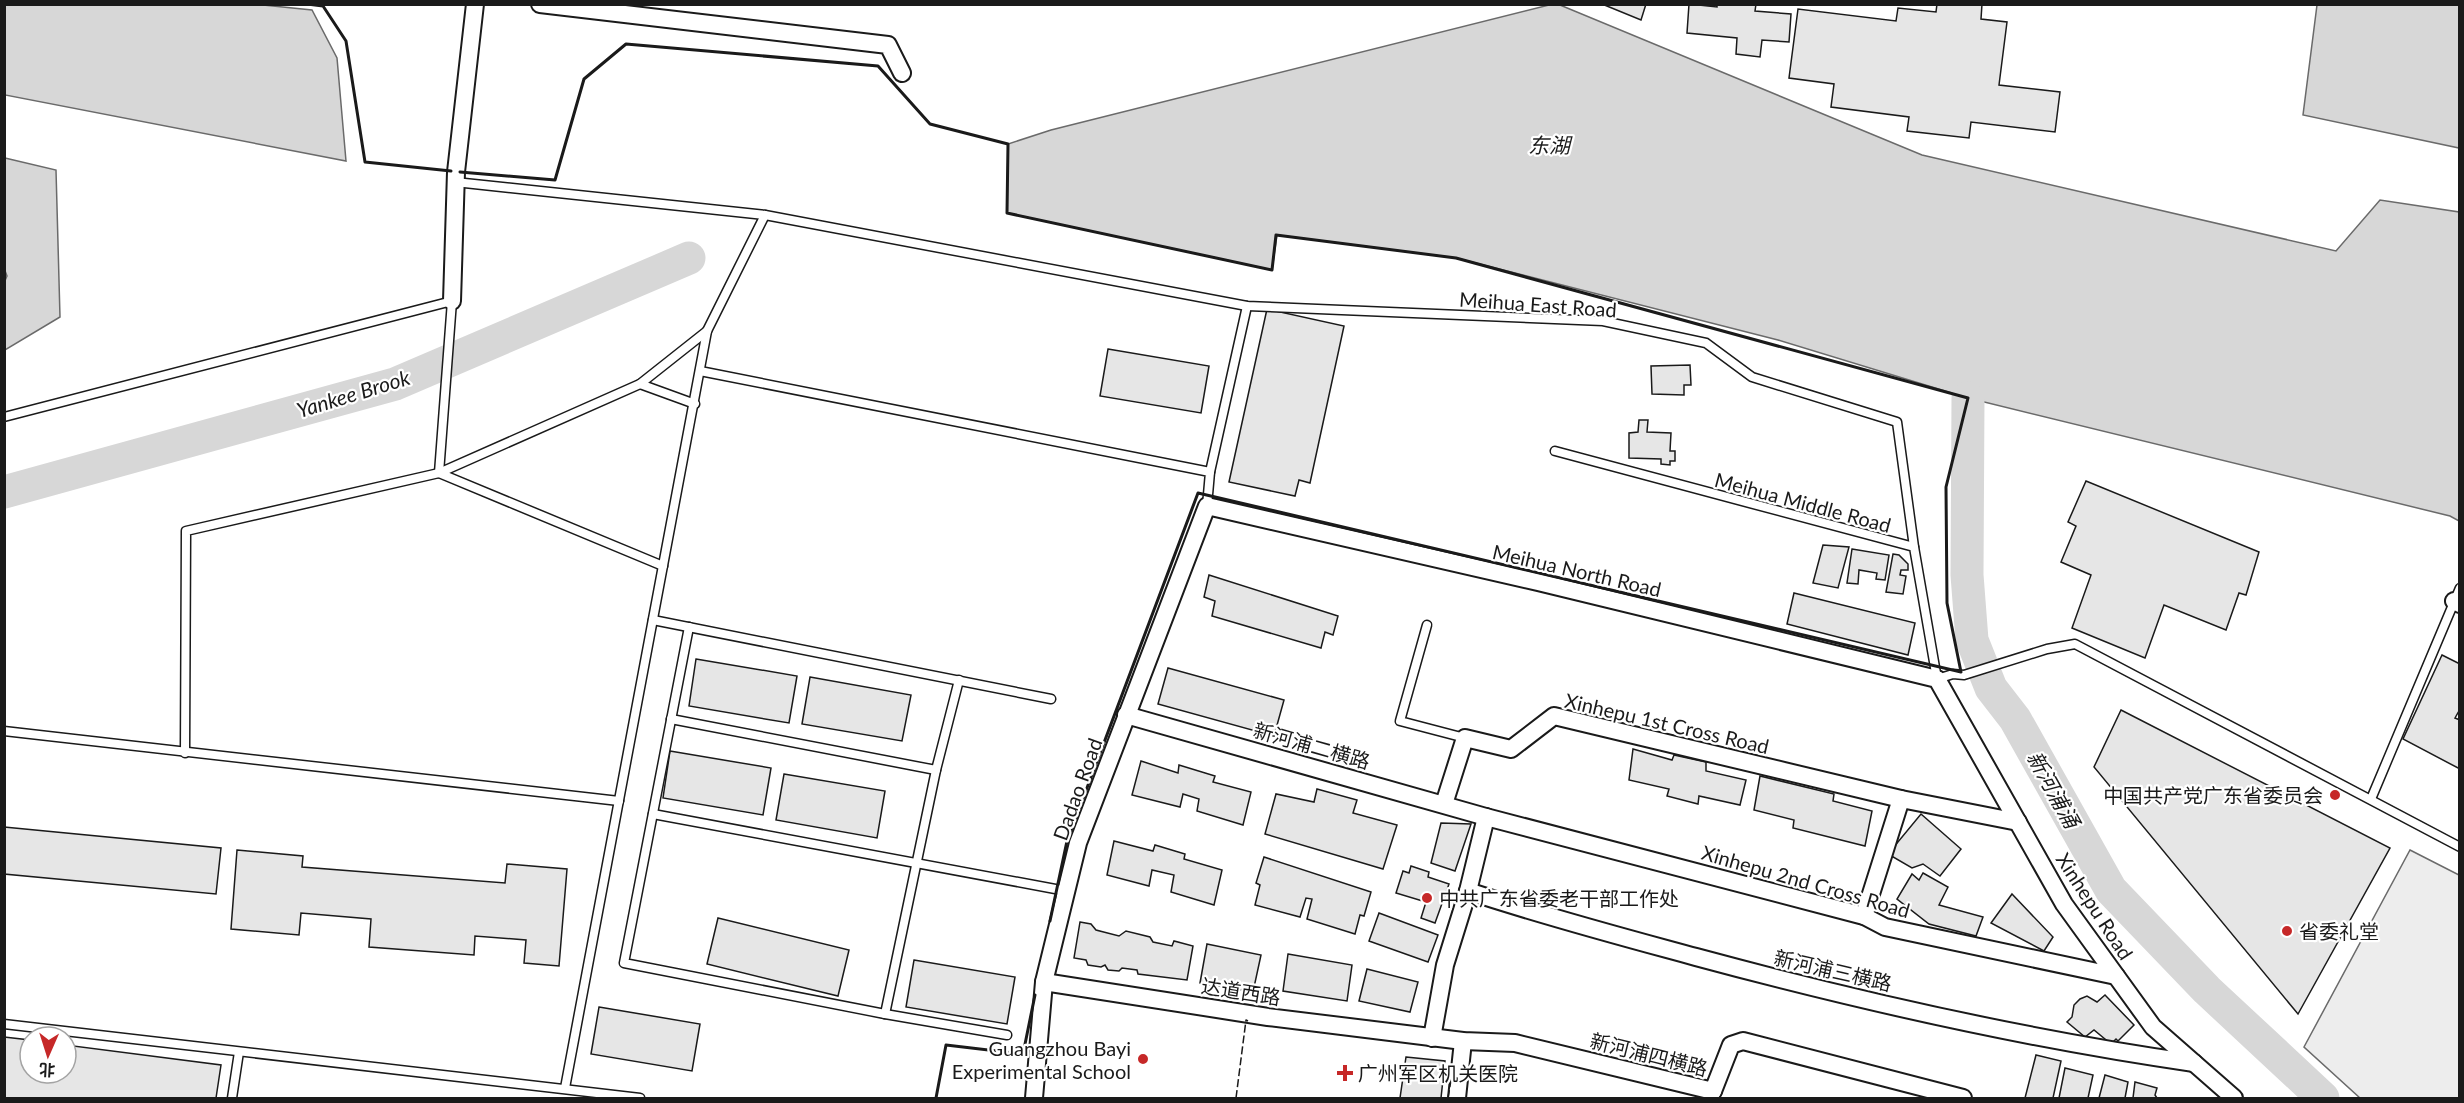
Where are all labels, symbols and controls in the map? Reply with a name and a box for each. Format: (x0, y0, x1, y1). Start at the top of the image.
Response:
water label: 东湖 (1528, 132, 1573, 157)
street label: Meihua East Road (1459, 287, 1617, 321)
water label: Yankee Brook (293, 364, 414, 422)
street label: Meihua Middle Road (1712, 467, 1894, 537)
street label: Meihua North Road (1490, 539, 1664, 601)
street label: Xinhepu 1st Cross Road (1562, 688, 1772, 758)
street label: 新河浦二横路 (1251, 717, 1373, 773)
street label: Dadao Road (1047, 735, 1107, 843)
water label: 新河浦涌 (2023, 746, 2086, 834)
place label: 中国共产党广东省委员会 (2103, 783, 2323, 807)
marker: 中国共产党广东省委员会 (2328, 788, 2342, 802)
street label: Xinhepu 2nd Cross Road (1699, 840, 1913, 922)
street label: Xinhepu Road (2052, 848, 2138, 964)
place label: 中共广东省委老干部工作处 (1439, 886, 1679, 910)
marker: 中共广东省委老干部工作处 (1420, 891, 1434, 905)
place label: 省委礼堂 (2299, 919, 2379, 943)
marker: 省委礼堂 (2280, 924, 2294, 938)
street label: 新河浦三横路 (1772, 945, 1894, 995)
street label: 达道西路 (1200, 973, 1282, 1009)
north arrow (18, 1025, 78, 1085)
street label: 新河浦四横路 (1588, 1028, 1710, 1080)
place label: Guangzhou Bayi Experimental School (952, 1036, 1131, 1083)
marker: Guangzhou Bayi Experimental School (1136, 1052, 1150, 1066)
text: 北 (39, 1061, 56, 1080)
place label: 广州军区机关医院 (1358, 1061, 1518, 1085)
marker: 广州军区机关医院 (1336, 1064, 1354, 1082)

